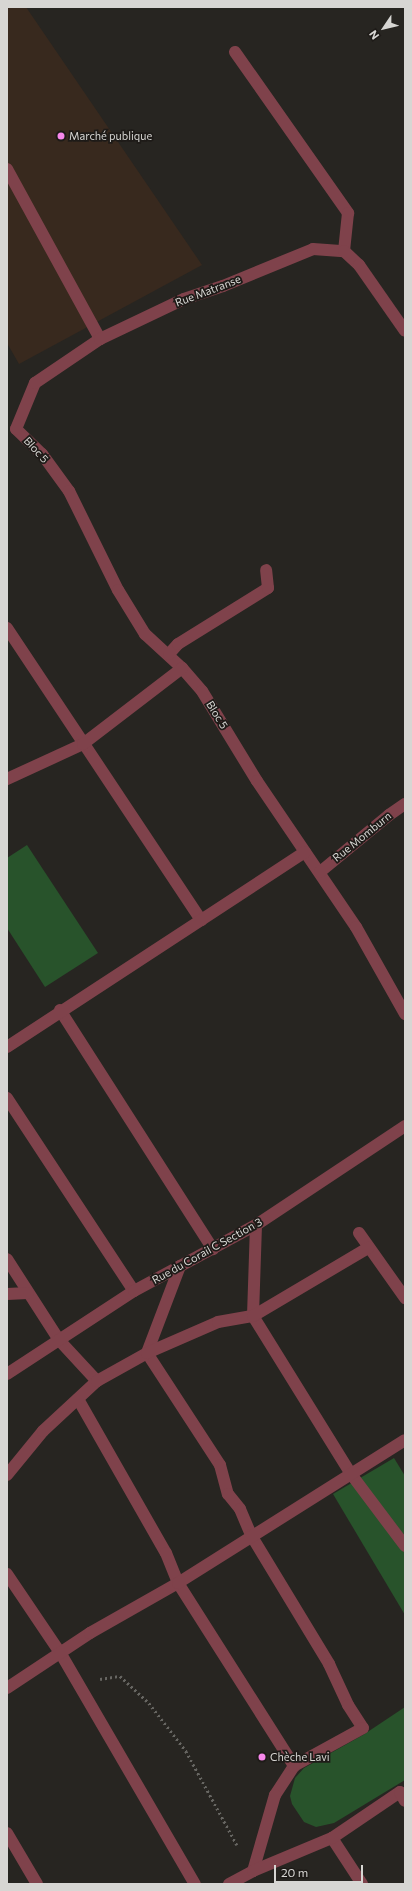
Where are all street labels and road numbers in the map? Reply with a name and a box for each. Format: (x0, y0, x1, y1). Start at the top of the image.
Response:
street label: Rue Matranse (173, 272, 243, 310)
street label: Bloc 5 (21, 434, 51, 466)
street label: Bloc 5 (203, 699, 231, 731)
street label: Rue Momburn (330, 809, 394, 865)
street label: Rue du Corail C Section 3 (150, 1215, 264, 1287)

